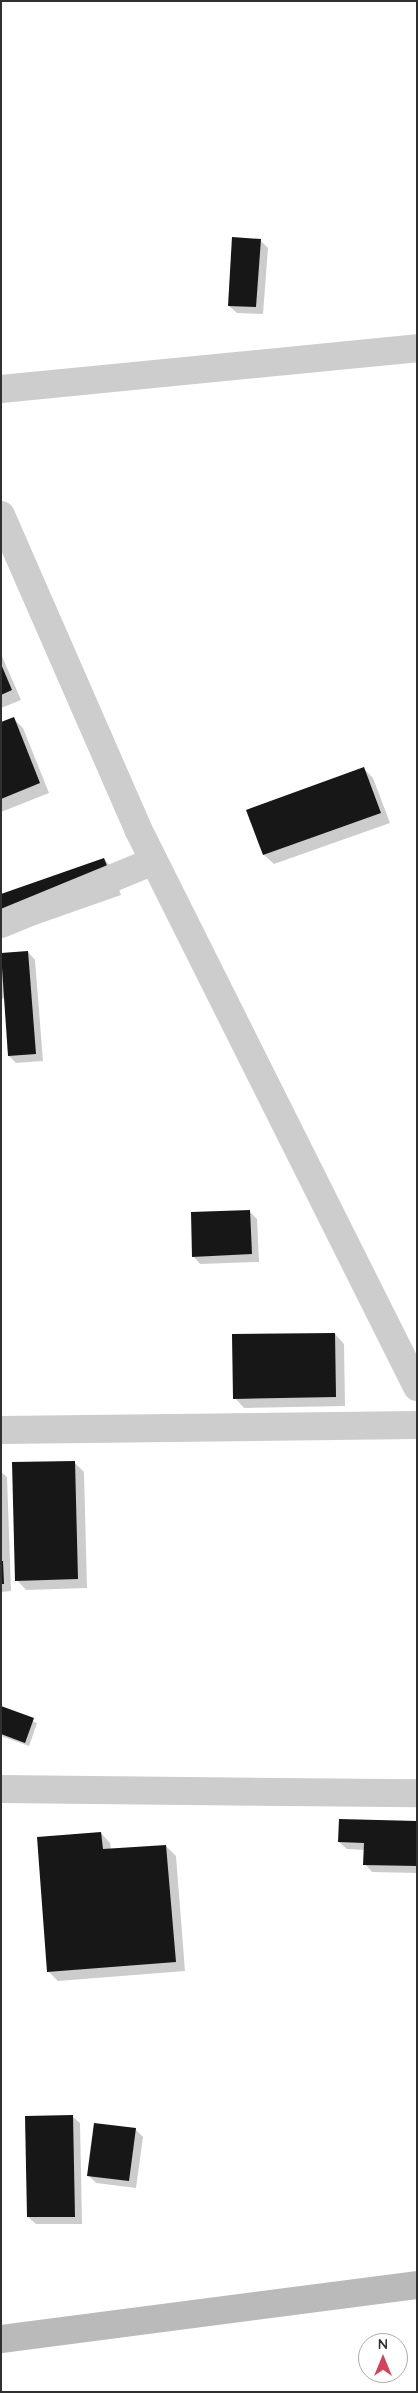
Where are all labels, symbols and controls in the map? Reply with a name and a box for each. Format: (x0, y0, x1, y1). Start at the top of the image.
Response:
north arrow (358, 2333, 408, 2383)
text: N (378, 2335, 388, 2353)

